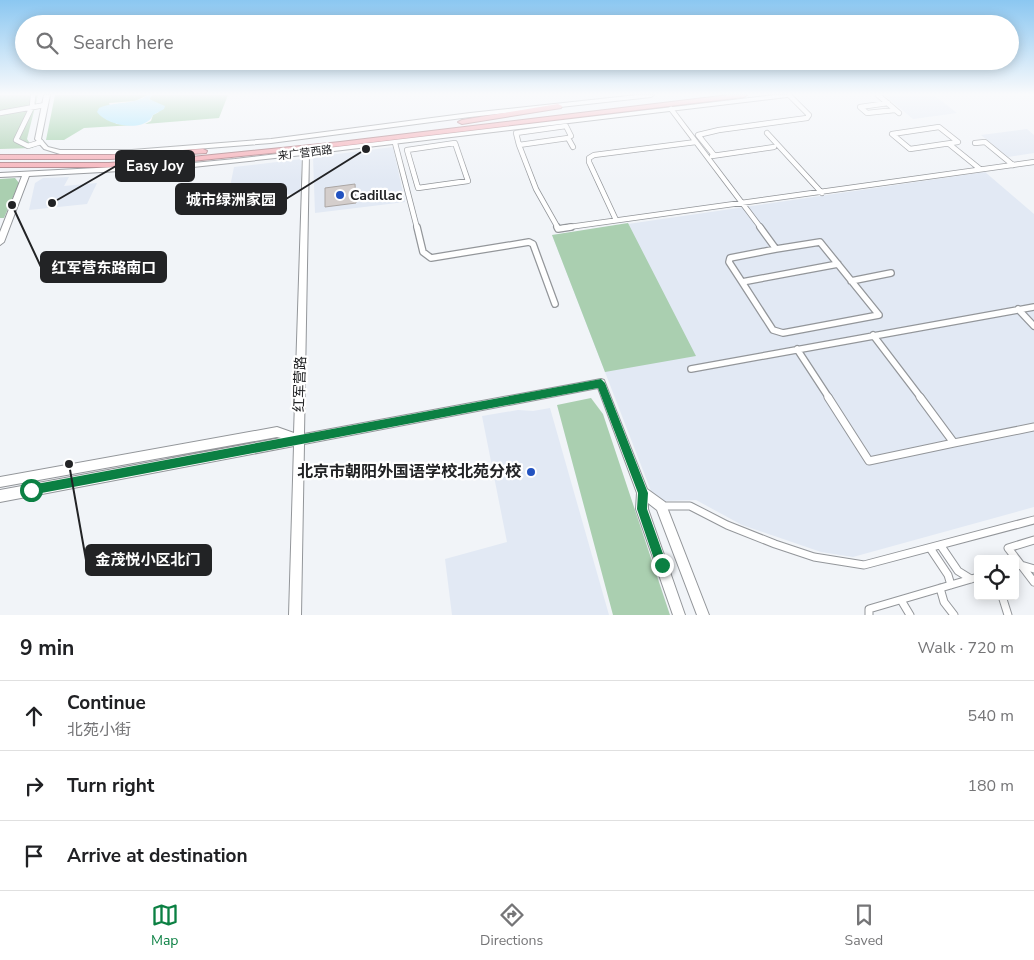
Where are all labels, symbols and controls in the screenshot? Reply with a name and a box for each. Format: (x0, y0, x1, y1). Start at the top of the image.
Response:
search box (15, 15, 1019, 70)
icon: search (33, 29, 61, 57)
text: Search here (73, 30, 174, 56)
street label: 来广营西路 (277, 142, 333, 164)
callout: Easy Joy (116, 151, 194, 181)
text: Easy Joy (126, 156, 184, 176)
callout: 城市绿洲家园 (176, 184, 286, 214)
place label: Cadillac (350, 186, 402, 205)
marker: Cadillac (334, 189, 346, 201)
text: 城市绿洲家园 (186, 190, 276, 210)
callout: 红军营东路南口 (41, 252, 166, 282)
text: 红军营东路南口 (51, 258, 157, 278)
street label: 红军营路 (290, 356, 310, 412)
place label: 北京市朝阳外国语学校北苑分校 (297, 461, 522, 483)
marker: 北京市朝阳外国语学校北苑分校 (525, 466, 537, 478)
route start (20, 479, 43, 502)
callout: 金茂悦小区北门 (86, 545, 211, 575)
text: 金茂悦小区北门 (95, 550, 201, 570)
route end (651, 554, 674, 577)
map controls (974, 555, 1019, 600)
button: locate (974, 555, 1019, 600)
text: 9 min (20, 634, 74, 662)
text: Walk · 720 m (918, 637, 1014, 659)
text: Continue (67, 690, 146, 716)
icon: ahead (20, 702, 48, 730)
text: 540 m (967, 705, 1014, 727)
text: 北苑小街 (67, 719, 131, 741)
icon: right (20, 772, 48, 800)
text: Turn right (67, 773, 154, 799)
text: 180 m (967, 775, 1014, 797)
icon: arrive (20, 842, 48, 870)
text: Arrive at destination (67, 843, 248, 869)
tab: Map (151, 901, 179, 950)
tab: Directions (480, 901, 543, 950)
tab: Saved (845, 901, 883, 950)

